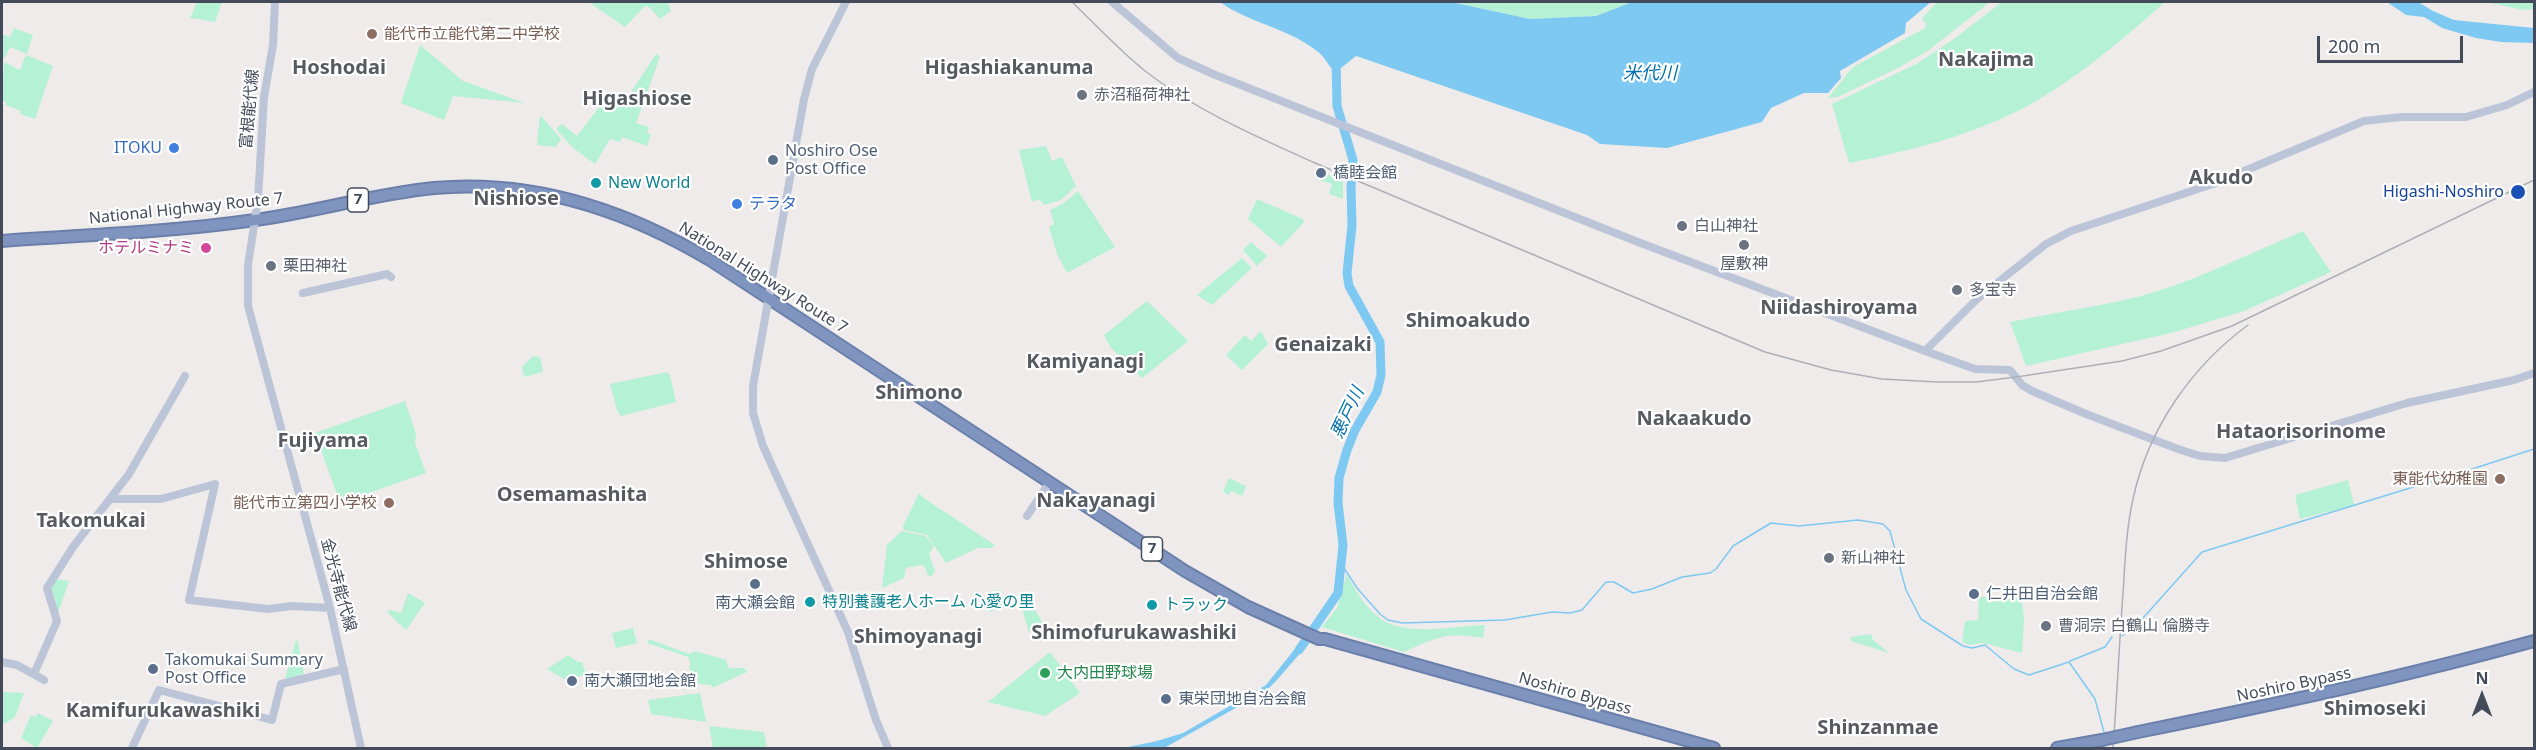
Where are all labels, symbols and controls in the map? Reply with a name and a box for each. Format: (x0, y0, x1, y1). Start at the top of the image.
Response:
place label: 能代市立能代第二中学校 (384, 24, 560, 44)
scale bar (2320, 24, 2466, 62)
marker: 能代市立能代第二中学校 (365, 27, 379, 41)
text: 200 m (2328, 34, 2380, 58)
district label: Nakajima (1938, 48, 2034, 72)
district label: Hoshodai (292, 56, 386, 80)
district label: Higashiakanuma (925, 56, 1093, 80)
water label: 米代川 (1623, 63, 1677, 85)
street label: 富根能代線 (237, 68, 263, 150)
place label: 赤沼稲荷神社 (1094, 85, 1190, 105)
district label: Higashiose (582, 87, 692, 111)
marker: 赤沼稲荷神社 (1075, 88, 1089, 102)
place label: ITOKU (114, 138, 162, 158)
marker: ITOKU (167, 141, 181, 155)
place label: Noshiro Ose Post Office (785, 141, 878, 179)
marker: Noshiro Ose Post Office (766, 153, 780, 167)
place label: 橋睦会館 (1333, 163, 1397, 183)
marker: 橋睦会館 (1314, 166, 1328, 180)
district label: Akudo (2189, 166, 2253, 190)
place label: New World (608, 173, 690, 193)
marker: New World (589, 176, 603, 190)
place label: Higashi-Noshiro (2383, 182, 2504, 202)
marker: Higashi-Noshiro (2509, 183, 2527, 201)
district label: Nishiose (473, 187, 559, 211)
road number: 7 (348, 188, 368, 212)
street label: National Highway Route 7 (88, 189, 284, 229)
place label: テラタ (749, 194, 797, 214)
marker: テラタ (730, 197, 744, 211)
place label: 白山神社 (1694, 216, 1758, 236)
street label: National Highway Route 7 (675, 218, 851, 338)
marker: 白山神社 (1675, 219, 1689, 233)
place label: ホテルミナミ (98, 238, 194, 258)
marker: 屋敷神 (1737, 238, 1751, 252)
marker: ホテルミナミ (199, 241, 213, 255)
place label: 屋敷神 (1720, 254, 1768, 274)
place label: 栗田神社 (283, 256, 347, 276)
marker: 栗田神社 (264, 259, 278, 273)
place label: 多宝寺 (1969, 280, 2017, 300)
marker: 多宝寺 (1950, 283, 1964, 297)
district label: Niidashiroyama (1760, 296, 1918, 320)
district label: Shimoakudo (1406, 309, 1530, 333)
district label: Genaizaki (1274, 333, 1372, 357)
district label: Kamiyanagi (1026, 350, 1144, 374)
district label: Shimono (875, 381, 963, 405)
water label: 悪戸川 (1327, 384, 1369, 442)
district label: Nakaakudo (1636, 407, 1752, 431)
district label: Hataorisorinome (2216, 420, 2386, 444)
district label: Fujiyama (278, 429, 368, 453)
place label: 東能代幼稚園 (2392, 469, 2488, 489)
marker: 東能代幼稚園 (2493, 472, 2507, 486)
district label: Osemamashita (497, 483, 647, 507)
district label: Nakayanagi (1036, 489, 1156, 513)
place label: 能代市立第四小学校 (233, 493, 377, 513)
marker: 能代市立第四小学校 (382, 496, 396, 510)
district label: Takomukai (36, 509, 146, 533)
street label: 金光寺能代線 (316, 536, 360, 634)
road number: 7 (1142, 537, 1162, 561)
place label: 新山神社 (1841, 548, 1905, 568)
district label: Shimose (704, 550, 788, 574)
marker: 新山神社 (1822, 551, 1836, 565)
marker: 南大瀬会館 (748, 577, 762, 591)
place label: 仁井田自治会館 (1986, 584, 2098, 604)
marker: 仁井田自治会館 (1967, 587, 1981, 601)
place label: 特別養護老人ホーム 心愛の里 (822, 592, 1034, 612)
place label: 南大瀬会館 (715, 593, 795, 613)
marker: 特別養護老人ホーム 心愛の里 (803, 595, 817, 609)
place label: トラック (1164, 595, 1228, 615)
marker: トラック (1145, 598, 1159, 612)
place label: 曹洞宗 白鶴山 倫勝寺 (2058, 616, 2210, 636)
marker: 曹洞宗 白鶴山 倫勝寺 (2039, 619, 2053, 633)
district label: Shimofurukawashiki (1031, 621, 1237, 645)
district label: Shimoyanagi (854, 625, 982, 649)
place label: Takomukai Summary Post Office (165, 650, 323, 688)
marker: Takomukai Summary Post Office (146, 662, 160, 676)
place label: 大内田野球場 (1057, 663, 1153, 683)
street label: Noshiro Bypass (2235, 664, 2353, 706)
marker: 大内田野球場 (1038, 666, 1052, 680)
north arrow (2452, 666, 2512, 726)
text: N (2475, 667, 2489, 689)
street label: Noshiro Bypass (1516, 669, 1634, 719)
place label: 南大瀬団地会館 (584, 671, 696, 691)
marker: 南大瀬団地会館 (565, 674, 579, 688)
place label: 東栄団地自治会館 (1178, 689, 1306, 709)
marker: 東栄団地自治会館 (1159, 692, 1173, 706)
district label: Shimoseki (2324, 697, 2426, 721)
district label: Kamifurukawashiki (66, 699, 260, 723)
district label: Shinzanmae (1817, 716, 1939, 740)

